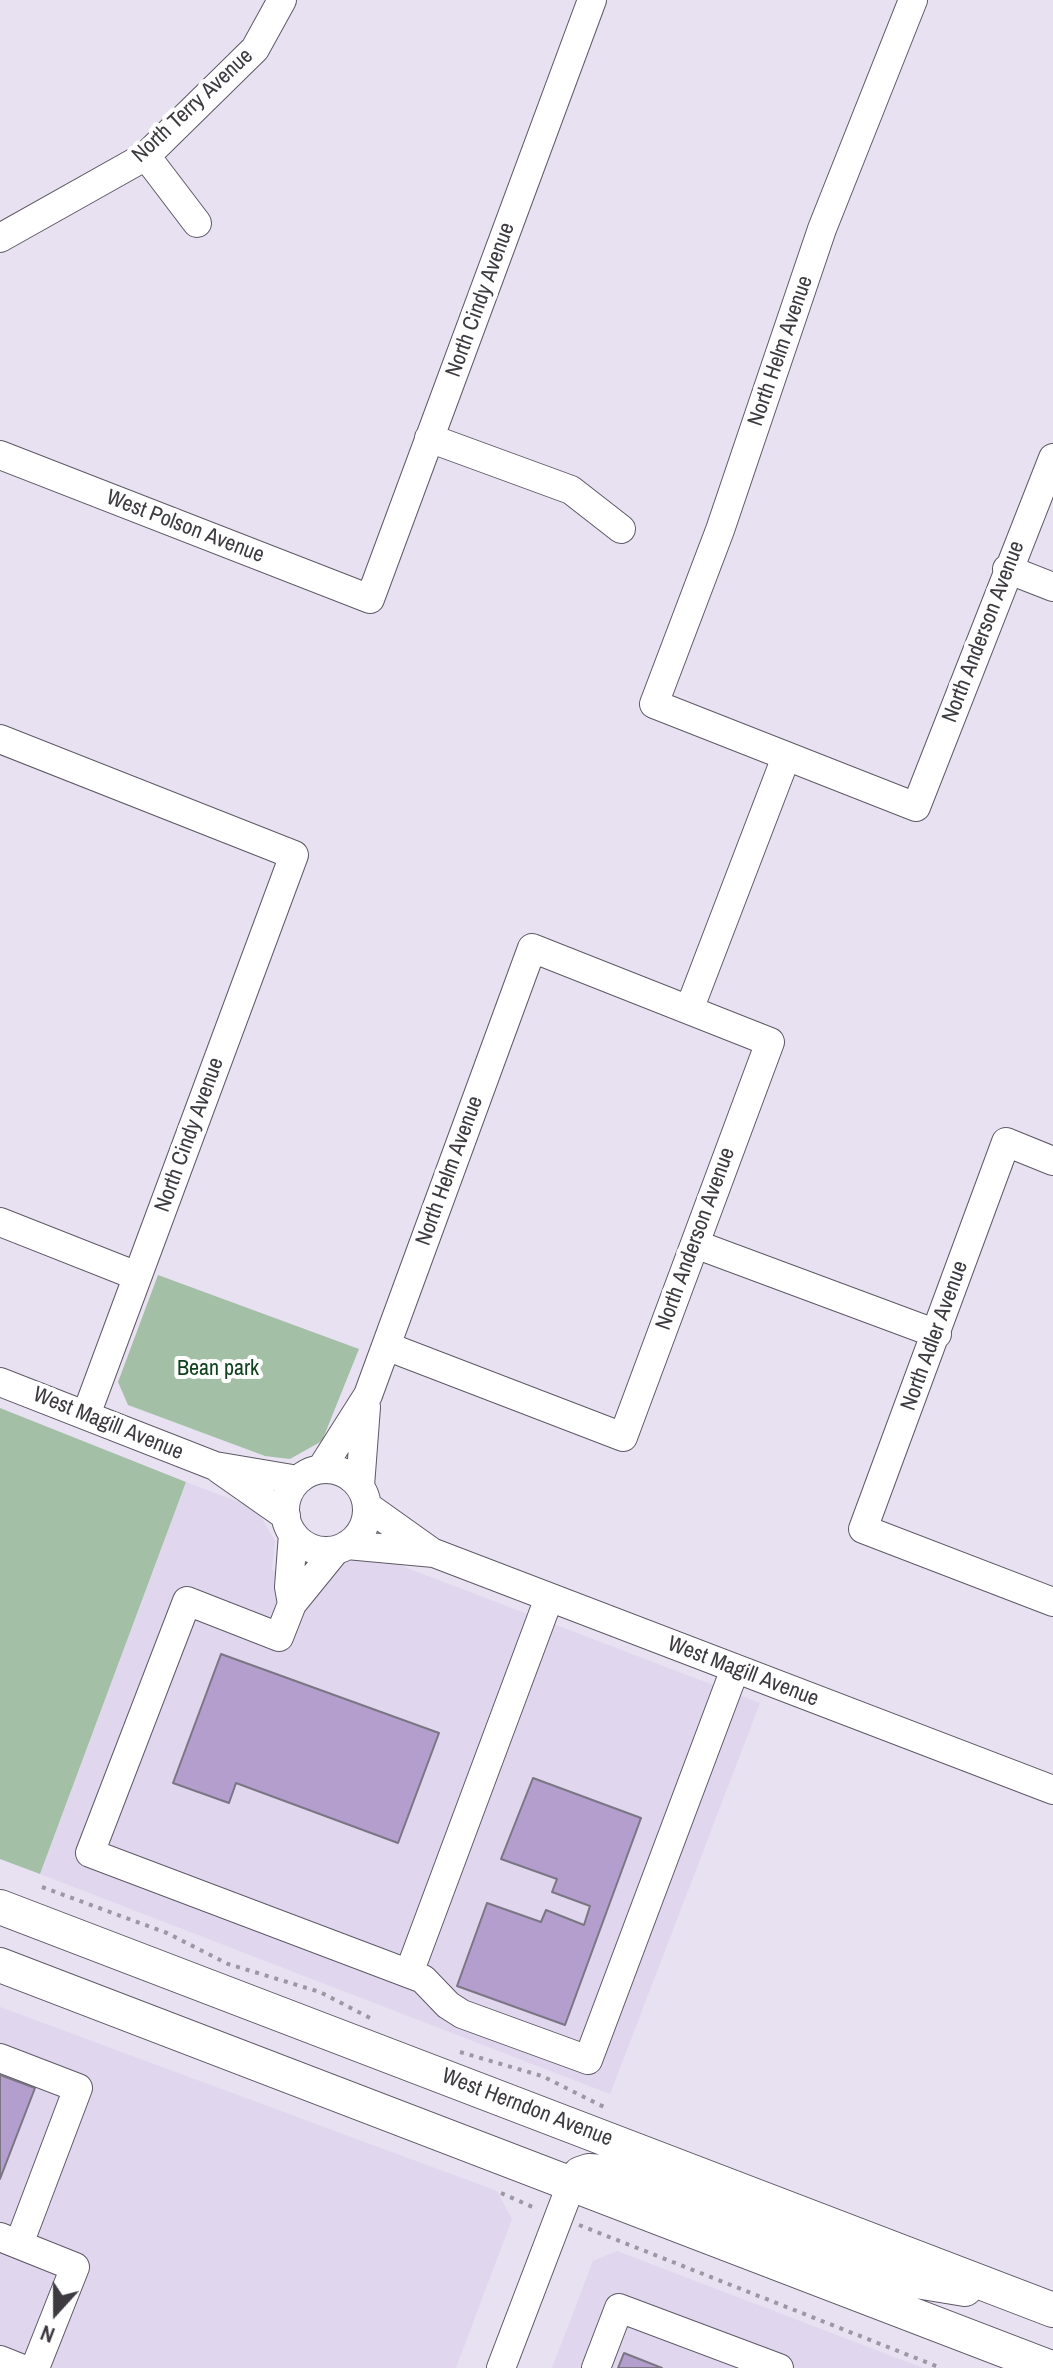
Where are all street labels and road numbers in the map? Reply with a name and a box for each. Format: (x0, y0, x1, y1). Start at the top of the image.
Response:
street label: North Terry Avenue (127, 43, 259, 169)
street label: North Cindy Avenue (441, 219, 521, 381)
street label: North Helm Avenue (743, 272, 819, 430)
street label: West Polson Avenue (102, 485, 268, 569)
street label: North Anderson Avenue (937, 538, 1031, 726)
street label: North Cindy Avenue (150, 1054, 230, 1216)
street label: North Helm Avenue (411, 1093, 489, 1249)
street label: North Anderson Avenue (651, 1144, 741, 1334)
street label: North Adler Avenue (896, 1258, 974, 1414)
street label: West Magill Avenue (29, 1382, 187, 1466)
street label: West Magill Avenue (664, 1631, 822, 1713)
street label: West Herndon Avenue (438, 2063, 616, 2153)

